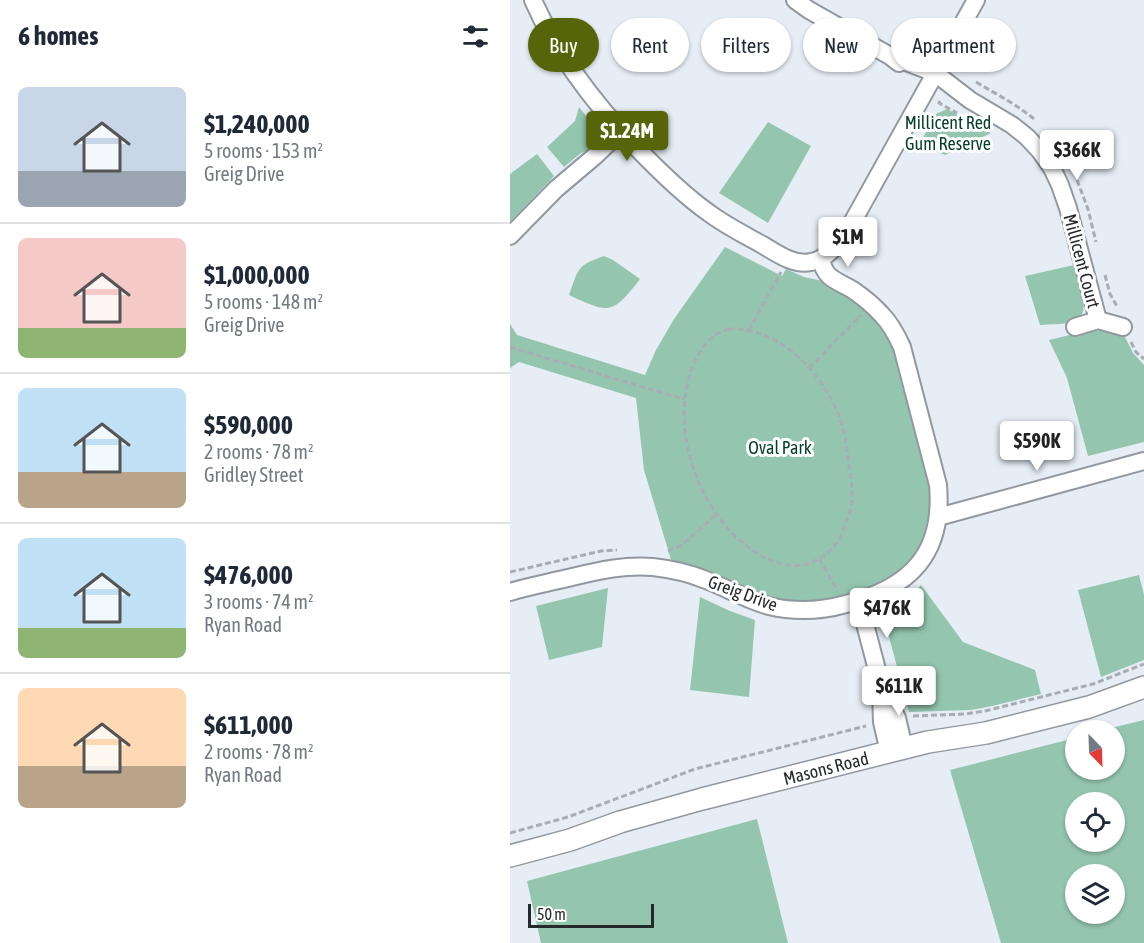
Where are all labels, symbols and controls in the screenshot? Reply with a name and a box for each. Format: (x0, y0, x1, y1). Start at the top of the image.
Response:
chip: Buy (528, 18, 599, 72)
chip: Rent (611, 18, 689, 72)
chip: Filters (701, 18, 791, 72)
chip: New (803, 18, 879, 72)
chip: Apartment (891, 18, 1016, 72)
icon: filters (459, 20, 492, 53)
text: 6 homes (18, 21, 98, 51)
text: $1,240,000 (204, 109, 310, 139)
icon: home (66, 111, 138, 183)
pin: $1.24M (578, 111, 676, 162)
park label: Millicent Red Gum Reserve (905, 112, 991, 154)
text: $1.24M (600, 119, 654, 142)
pin: $366K (1035, 130, 1119, 181)
text: $366K (1054, 138, 1100, 161)
text: 5 rooms · 153 m² (204, 139, 323, 162)
text: Greig Drive (204, 162, 284, 185)
street label: Millicent Court (1059, 212, 1105, 310)
pin: $1M (819, 217, 877, 268)
text: $1M (832, 225, 864, 248)
text: $1,000,000 (204, 260, 310, 290)
icon: home (66, 262, 138, 334)
text: 5 rooms · 148 m² (204, 290, 323, 313)
text: Greig Drive (204, 313, 284, 336)
text: $590,000 (204, 410, 293, 440)
icon: home (66, 412, 138, 484)
pin: $590K (995, 421, 1079, 472)
text: $590K (1014, 429, 1060, 452)
park label: Oval Park (748, 437, 812, 458)
text: 2 rooms · 78 m² (204, 440, 314, 463)
text: Gridley Street (204, 463, 303, 486)
text: $476,000 (204, 560, 293, 590)
icon: home (66, 562, 138, 634)
street label: Greig Drive (705, 571, 781, 615)
pin: $476K (845, 588, 929, 639)
text: 3 rooms · 74 m² (204, 590, 314, 613)
text: $476K (864, 596, 910, 619)
text: Ryan Road (204, 613, 282, 636)
pin: $611K (857, 666, 941, 717)
text: $611K (876, 674, 922, 697)
text: $611,000 (204, 710, 293, 740)
icon: home (66, 712, 138, 784)
north arrow (1065, 720, 1125, 780)
map controls (1065, 720, 1125, 924)
text: 2 rooms · 78 m² (204, 740, 314, 763)
street label: Masons Road (781, 747, 871, 789)
text: Ryan Road (204, 763, 282, 786)
button: locate (1065, 792, 1125, 852)
button: layers (1065, 864, 1125, 924)
scale bar (528, 901, 654, 928)
text: 50 m (537, 905, 566, 923)

